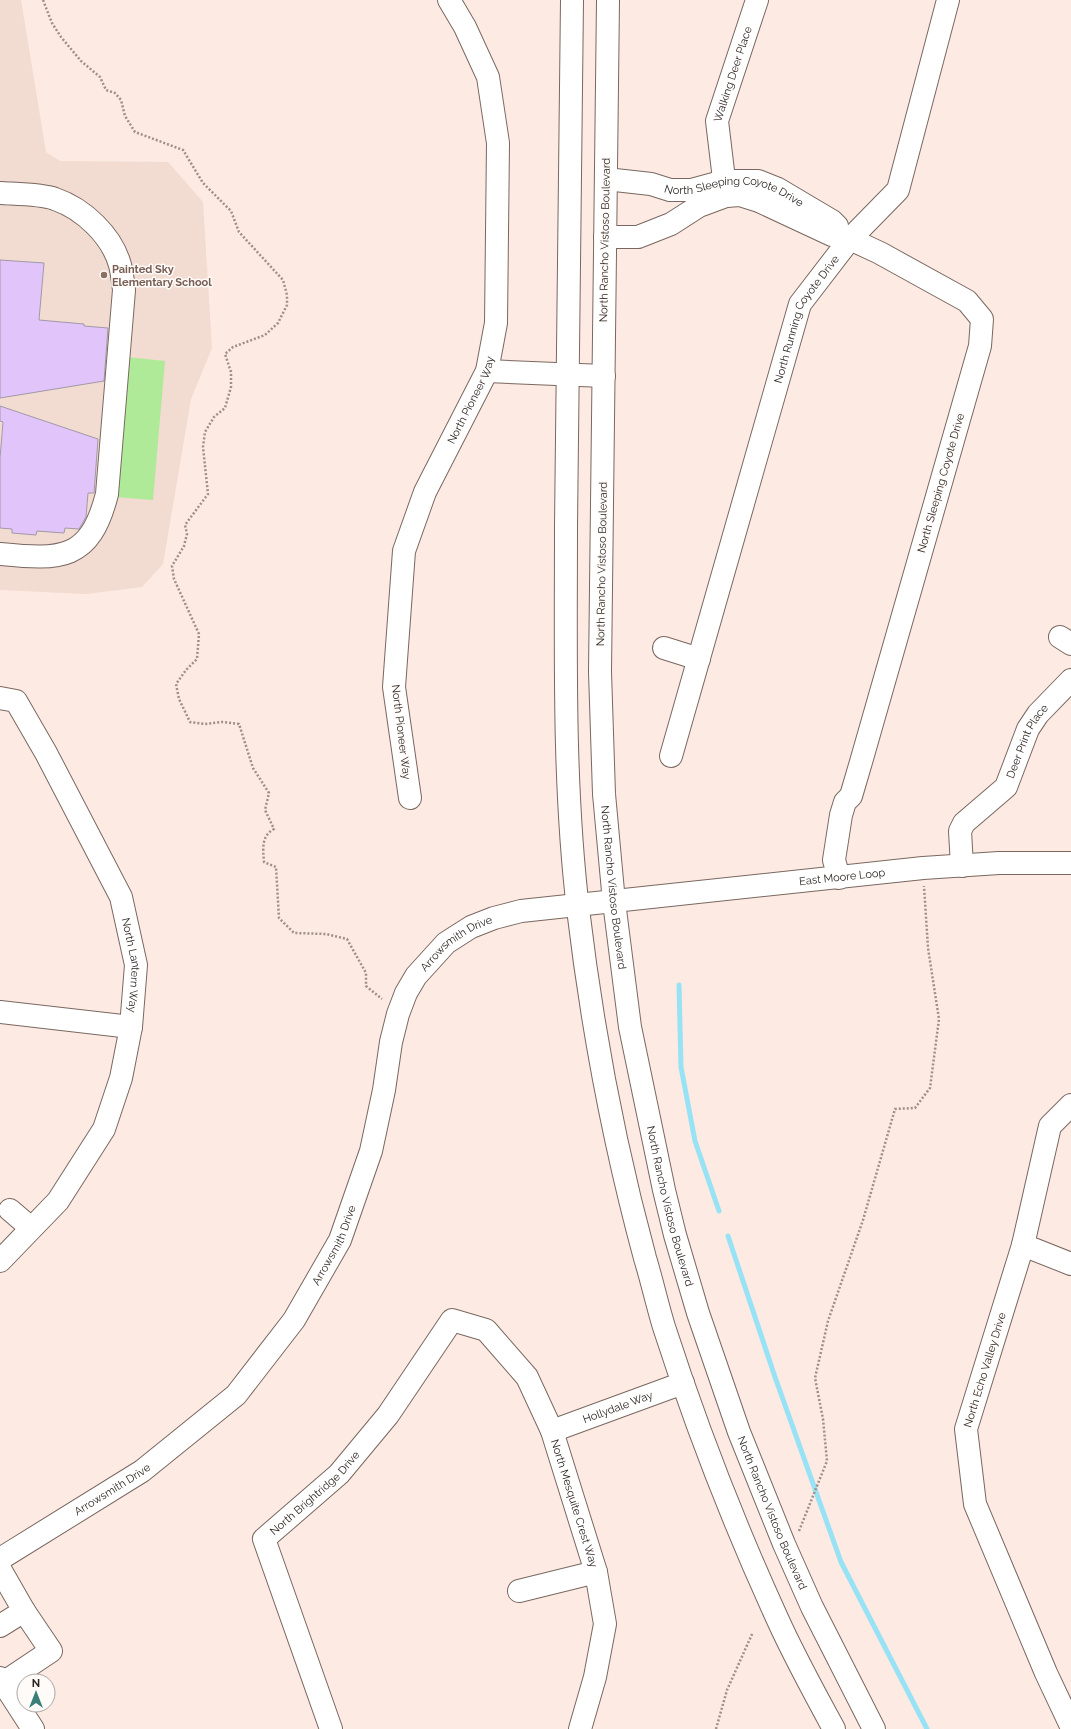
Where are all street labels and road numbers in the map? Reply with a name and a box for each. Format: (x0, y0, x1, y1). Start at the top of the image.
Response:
street label: Walking Deer Place (711, 24, 755, 123)
street label: North Rancho Vistoso Boulevard (597, 157, 613, 322)
street label: North Sleeping Coyote Drive (663, 174, 806, 209)
street label: North Running Coyote Drive (771, 252, 842, 385)
street label: North Pioneer Way (444, 355, 496, 446)
street label: North Sleeping Coyote Drive (915, 411, 967, 554)
street label: North Rancho Vistoso Boulevard (594, 481, 610, 646)
street label: North Pioneer Way (389, 684, 413, 780)
street label: Deer Print Place (1003, 701, 1051, 780)
street label: North Rancho Vistoso Boulevard (599, 805, 629, 970)
street label: East Moore Loop (798, 866, 886, 888)
street label: Arrowsmith Drive (417, 913, 494, 974)
street label: North Lantern Way (119, 916, 143, 1013)
street label: North Rancho Vistoso Boulevard (644, 1125, 696, 1288)
street label: Arrowsmith Drive (309, 1203, 358, 1287)
street label: North Echo Valley Drive (961, 1310, 1009, 1429)
street label: Hollydale Way (581, 1388, 655, 1426)
street label: North Rancho Vistoso Boulevard (735, 1434, 810, 1592)
street label: North Mesquite Crest Way (548, 1438, 601, 1569)
street label: North Brightridge Drive (267, 1448, 362, 1538)
street label: Arrowsmith Drive (72, 1460, 153, 1518)

